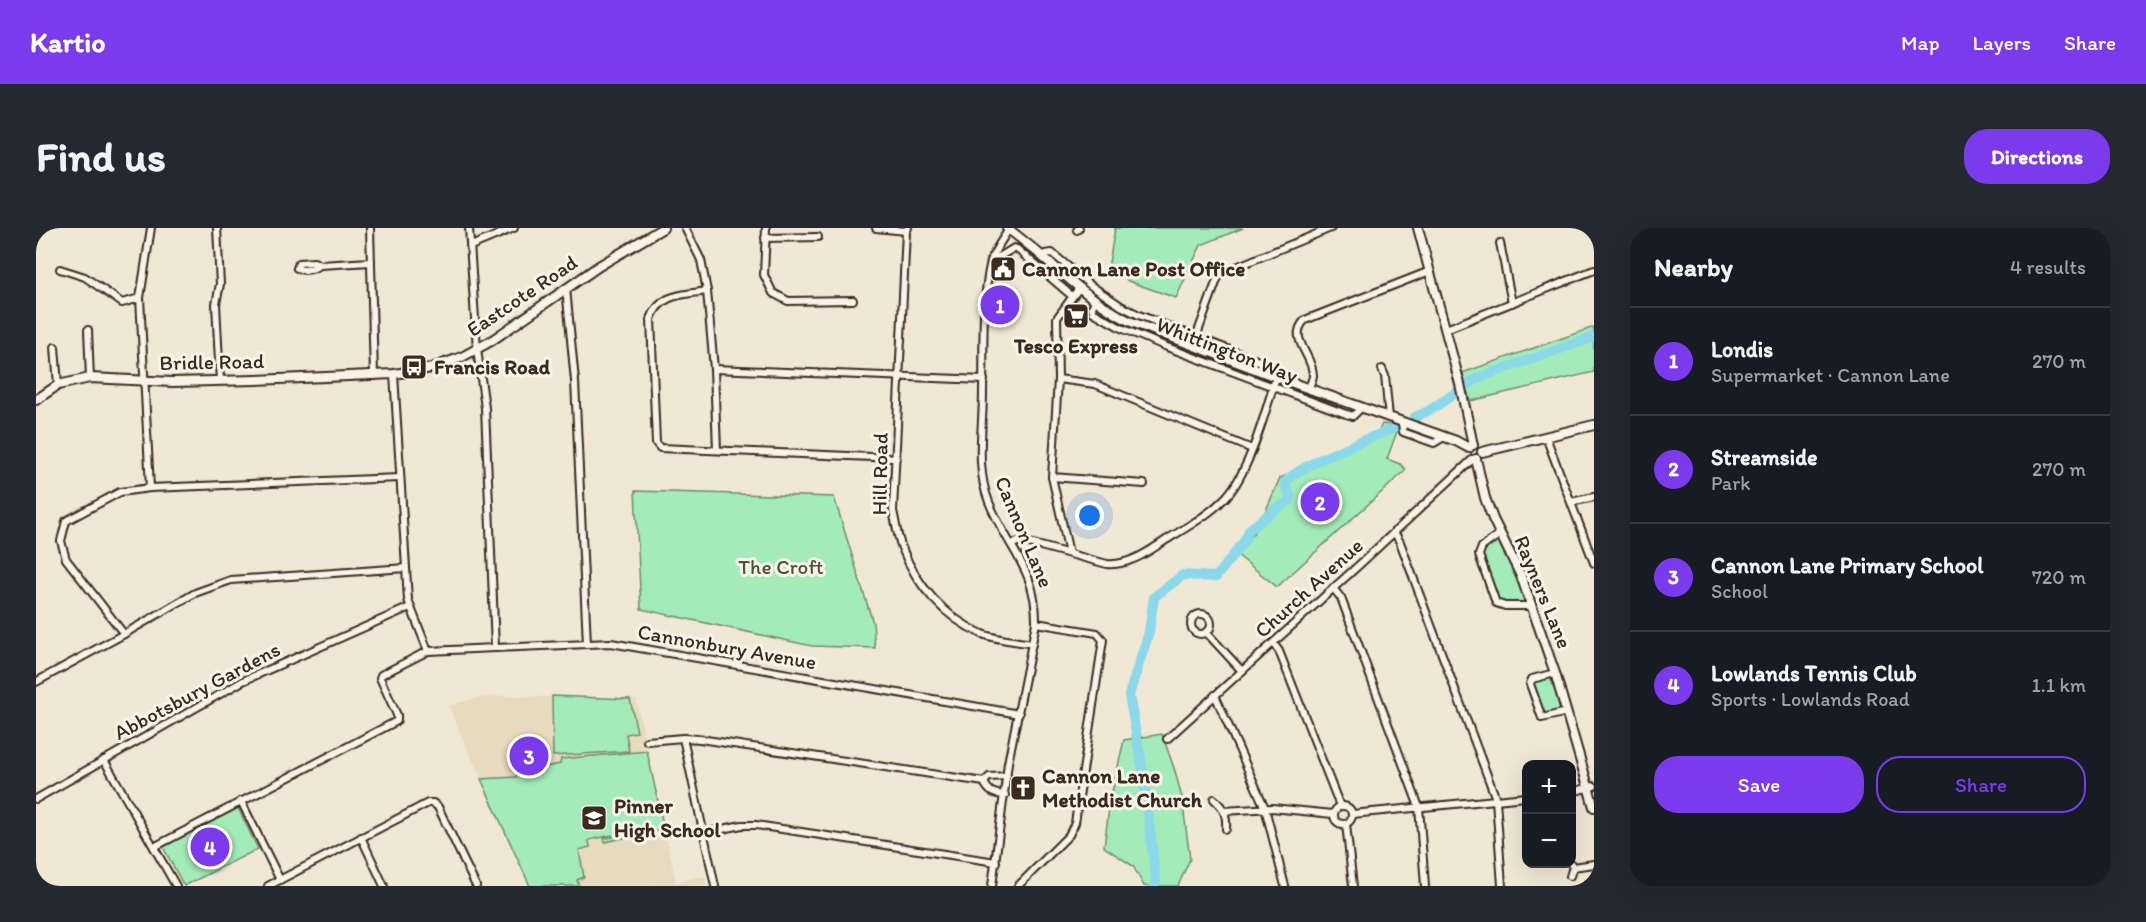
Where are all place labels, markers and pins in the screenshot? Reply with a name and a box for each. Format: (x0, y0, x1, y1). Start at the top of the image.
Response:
public building icon: Cannon Lane Post Office (988, 254, 1018, 284)
place label: Cannon Lane Post Office (1022, 256, 1245, 281)
pin: 1 (980, 282, 1020, 328)
supermarket icon: Tesco Express (1061, 301, 1091, 331)
place label: Tesco Express (1013, 333, 1138, 359)
bus stop icon: Francis Road (399, 352, 429, 382)
place label: Francis Road (434, 354, 551, 379)
pin: 2 (1300, 480, 1340, 524)
pin: 3 (510, 734, 548, 778)
place label: Cannon Lane Methodist Church (1042, 763, 1203, 812)
church icon: Cannon Lane Methodist Church (1008, 773, 1038, 803)
place label: Pinner High School (614, 793, 722, 843)
school or university icon: Pinner High School (579, 803, 609, 833)
pin: 4 (190, 824, 230, 870)

